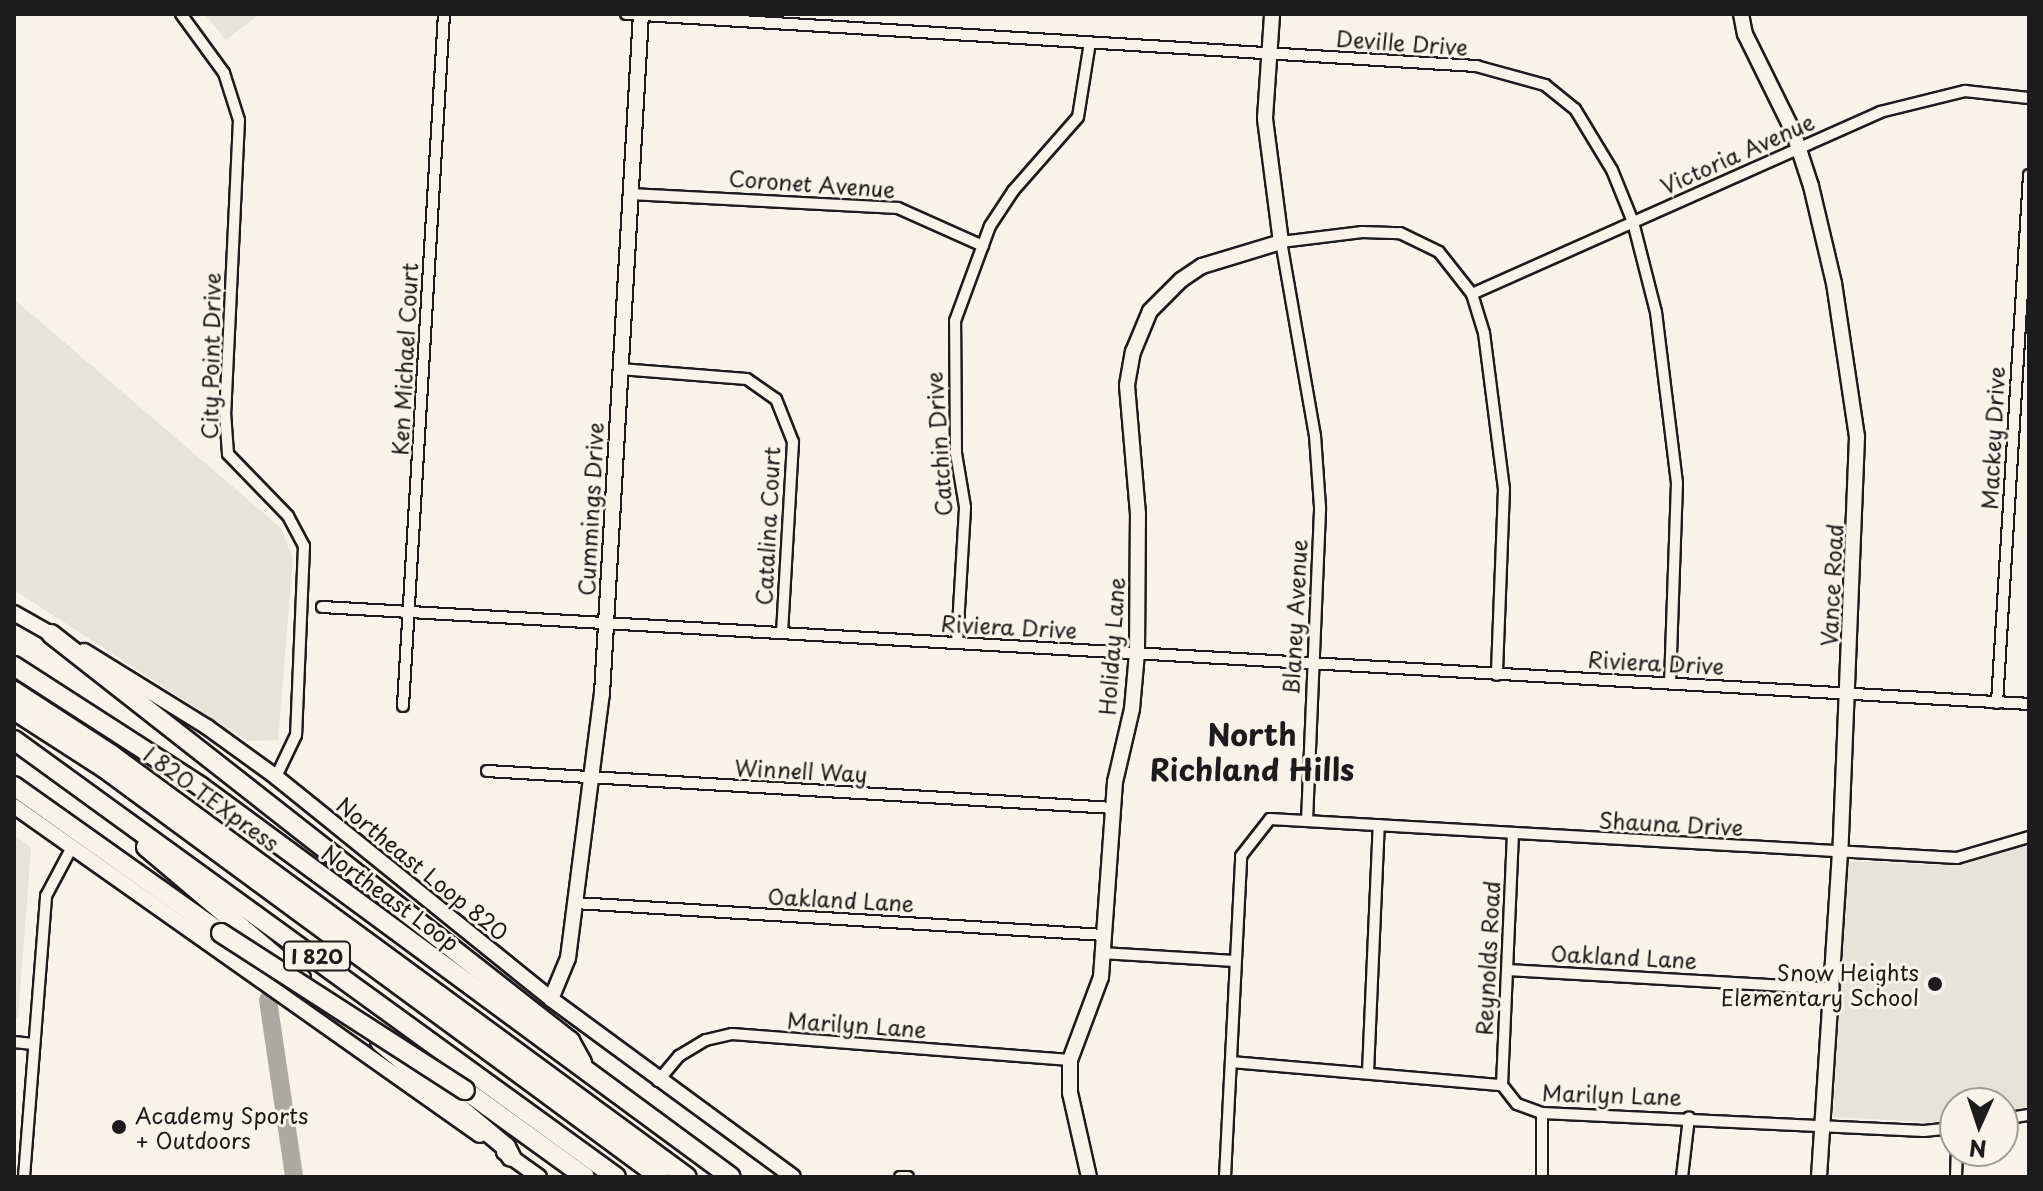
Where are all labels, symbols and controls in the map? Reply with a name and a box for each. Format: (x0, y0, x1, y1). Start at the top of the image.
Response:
street label: Deville Drive (1335, 24, 1469, 60)
street label: Victoria Avenue (1656, 107, 1818, 199)
street label: Coronet Avenue (728, 164, 896, 202)
street label: Ken Michael Court (386, 261, 422, 457)
street label: City Point Drive (195, 271, 225, 441)
street label: Mackey Drive (1975, 365, 2009, 511)
street label: Catchin Drive (920, 372, 956, 516)
street label: Cummings Drive (572, 421, 608, 597)
street label: Catalina Court (750, 446, 784, 606)
street label: Vance Road (1815, 523, 1847, 647)
street label: Blaney Avenue (1277, 539, 1311, 695)
street label: Holiday Lane (1093, 576, 1129, 716)
street label: Riviera Drive (940, 609, 1078, 643)
street label: Riviera Drive (1587, 645, 1725, 679)
district label: North Richland Hills (1150, 716, 1354, 786)
street label: I 820 TEXpress (139, 740, 285, 856)
street label: Winnell Way (733, 753, 869, 787)
street label: Northeast Loop 820 (332, 791, 514, 945)
street label: Shauna Drive (1598, 806, 1744, 840)
street label: Northeast Loop (317, 838, 465, 956)
street label: Reynolds Road (1470, 880, 1504, 1036)
street label: Oakland Lane (766, 882, 916, 916)
street label: Oakland Lane (1549, 939, 1699, 973)
road number: I 820 (281, 940, 353, 972)
place label: Snow Heights Elementary School (1721, 958, 1919, 1010)
marker: Snow Heights Elementary School (1926, 975, 1944, 993)
street label: Marilyn Lane (786, 1006, 928, 1042)
street label: Marilyn Lane (1541, 1078, 1683, 1110)
north arrow (1939, 1087, 2019, 1167)
place label: Academy Sports + Outdoors (135, 1101, 309, 1152)
marker: Academy Sports + Outdoors (110, 1118, 128, 1136)
text: N (1968, 1133, 1987, 1166)

